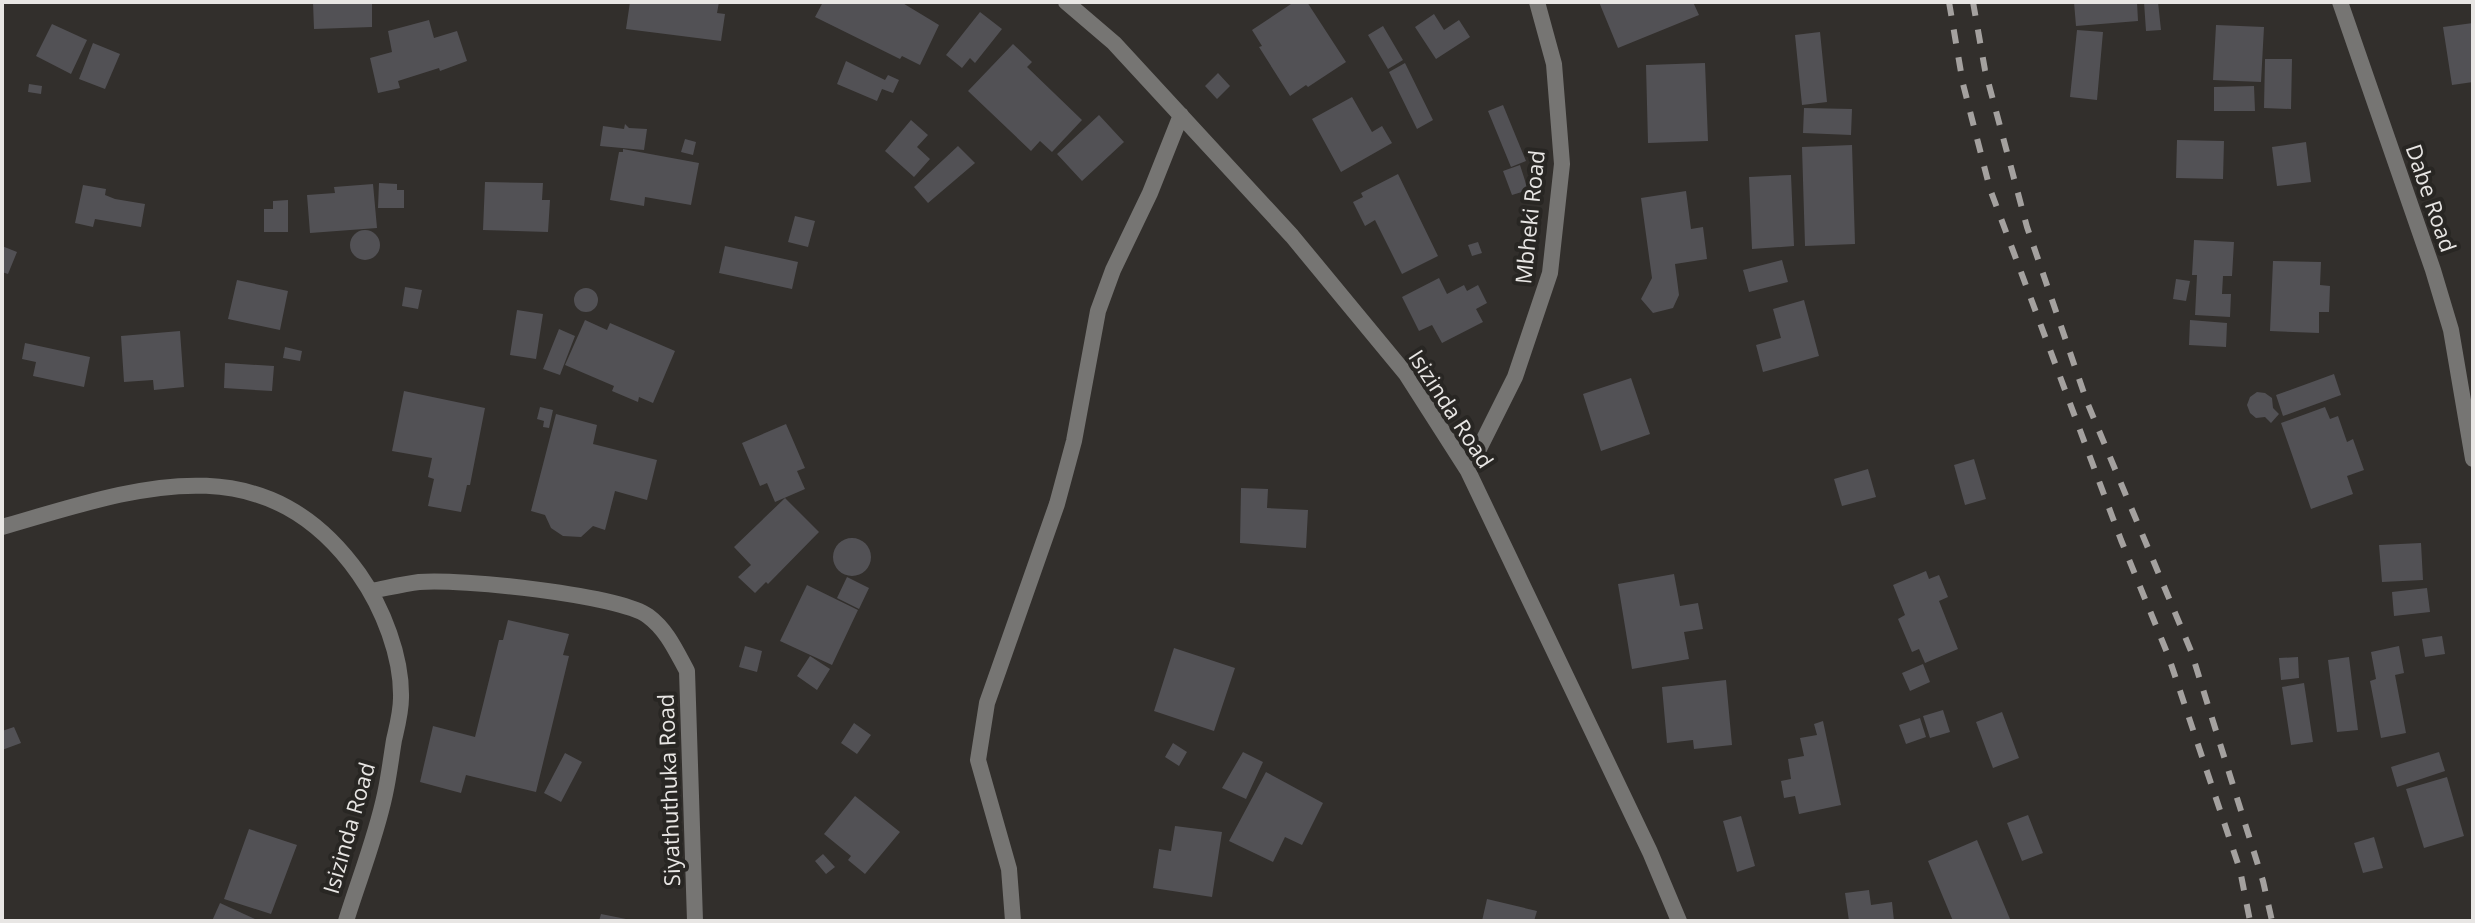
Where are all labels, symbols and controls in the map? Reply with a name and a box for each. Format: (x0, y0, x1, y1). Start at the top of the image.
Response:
street label: Dabe Road (2399, 140, 2464, 256)
street label: Mbheki Road (1507, 148, 1551, 285)
street label: Isizinda Road (1402, 343, 1501, 473)
street label: Siyathuthuka Road (650, 693, 686, 887)
street label: Isizinda Road (315, 758, 381, 897)

